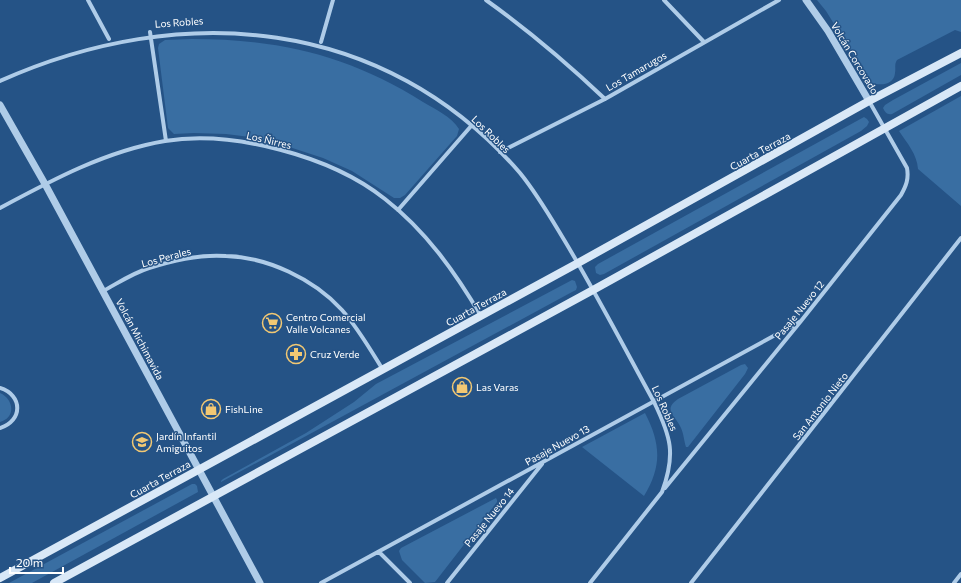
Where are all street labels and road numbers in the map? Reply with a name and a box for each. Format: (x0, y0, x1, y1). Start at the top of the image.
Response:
street label: Los Robles (154, 14, 204, 30)
street label: Volcán Corcovado (829, 20, 881, 96)
street label: Los Tamarugos (604, 49, 669, 93)
street label: Los Robles (469, 113, 513, 156)
street label: Los Ñirres (245, 129, 293, 151)
street label: Cuarta Terraza (728, 129, 792, 173)
street label: Los Perales (140, 244, 193, 269)
street label: Pasaje Nuevo 12 (772, 278, 827, 342)
street label: Cuarta Terraza (444, 285, 508, 329)
street label: Volcán Michimavida (113, 296, 167, 382)
street label: San Antonio Nieto (790, 370, 850, 442)
street label: Los Robles (650, 383, 681, 433)
street label: Pasaje Nuevo 13 (523, 422, 592, 468)
street label: Cuarta Terraza (128, 457, 192, 501)
street label: Pasaje Nuevo 14 (462, 485, 516, 549)

